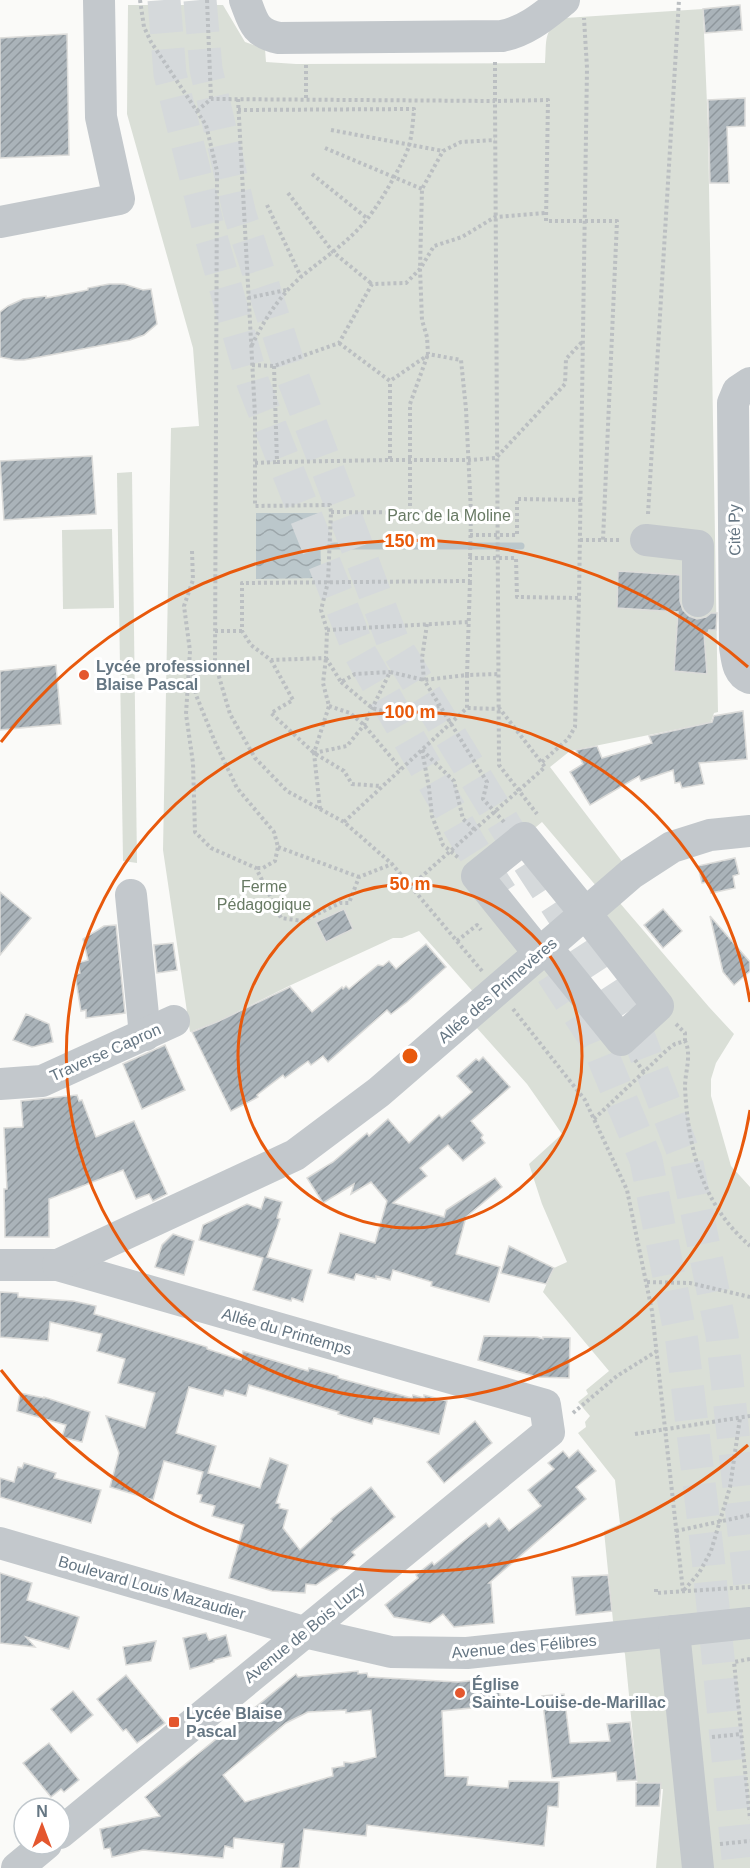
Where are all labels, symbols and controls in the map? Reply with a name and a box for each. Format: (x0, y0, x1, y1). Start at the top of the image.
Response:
street label: Cité Py (726, 504, 743, 556)
park label: Parc de la Moline (387, 507, 511, 524)
text: 150 m (384, 531, 436, 551)
place label: Lycée professionnel Blaise Pascal (96, 658, 250, 693)
marker: Lycée professionnel Blaise Pascal (77, 668, 91, 682)
text: 100 m (384, 702, 436, 722)
text: 50 m (389, 874, 431, 894)
park label: Ferme Pédagogique (217, 878, 311, 913)
street label: Allée des Primevères (435, 934, 560, 1046)
street label: Traverse Capron (47, 1020, 163, 1085)
centre of rings (400, 1046, 420, 1066)
street label: Allée du Printemps (220, 1305, 354, 1358)
street label: Boulevard Louis Mazaudier (56, 1553, 248, 1623)
street label: Avenue de Bois Luzy (241, 1579, 368, 1686)
street label: Avenue des Félibres (451, 1632, 597, 1661)
place label: Église Sainte-Louise-de-Marillac (472, 1675, 666, 1711)
marker: Église Sainte-Louise-de-Marillac (453, 1686, 467, 1700)
place label: Lycée Blaise Pascal (186, 1705, 282, 1740)
marker: Lycée Blaise Pascal (167, 1715, 181, 1729)
north arrow (12, 1796, 72, 1856)
text: N (36, 1803, 48, 1820)

